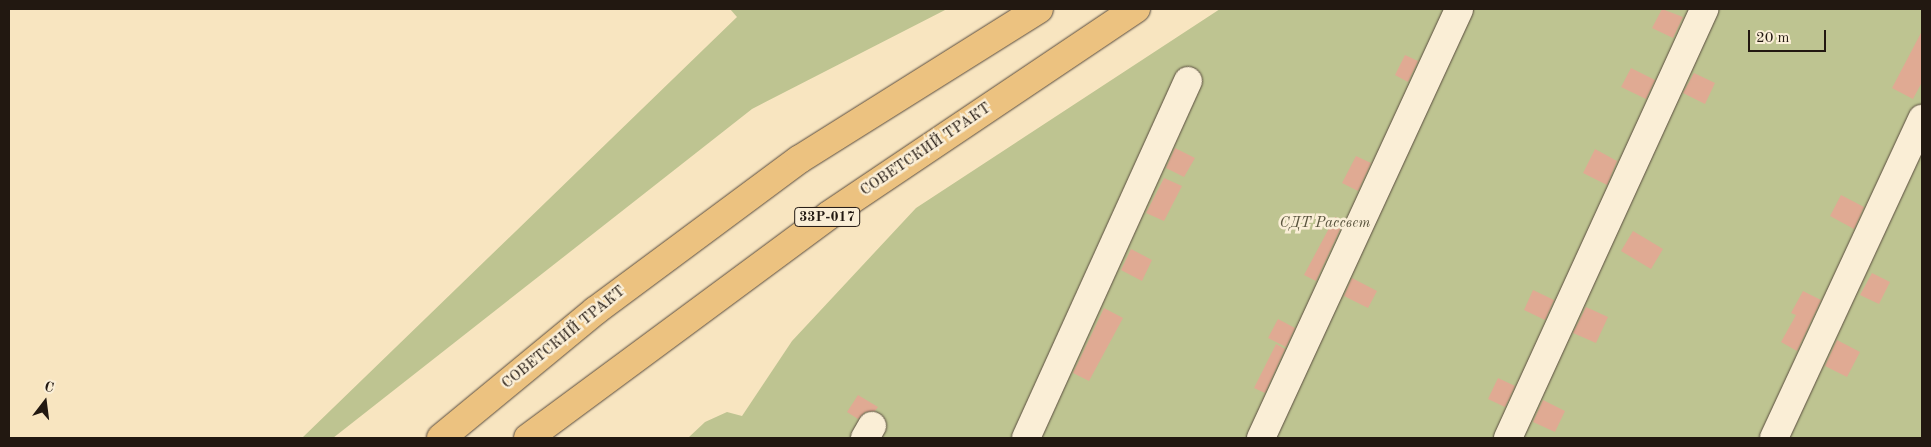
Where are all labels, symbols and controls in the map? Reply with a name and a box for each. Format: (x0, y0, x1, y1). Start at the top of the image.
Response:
scale bar (1751, 20, 1828, 52)
text: 20 m (1756, 31, 1790, 46)
street label: СОВЕТСКИЙ ТРАКТ (857, 100, 995, 200)
road number: 33Р-017 (793, 206, 861, 228)
park label: СДТ Рассвет (1280, 215, 1370, 233)
street label: СОВЕТСКИЙ ТРАКТ (499, 283, 629, 393)
north arrow (20, 377, 70, 427)
text: С (43, 380, 55, 395)

